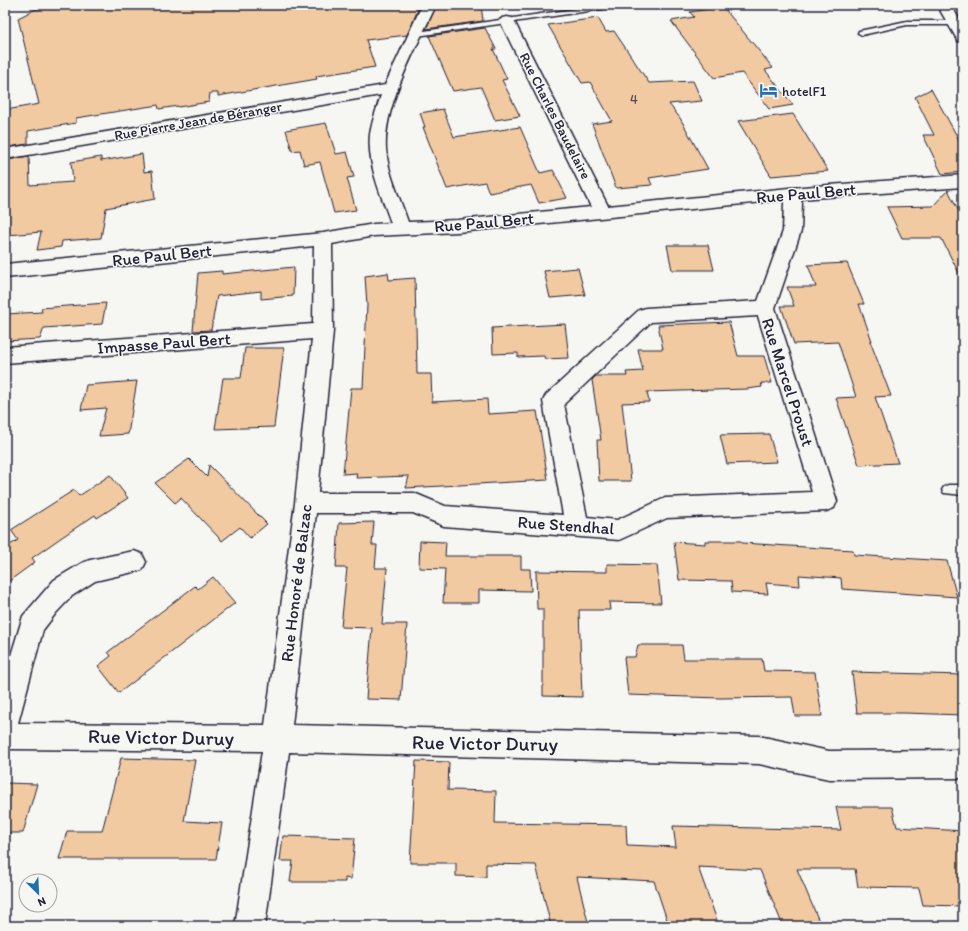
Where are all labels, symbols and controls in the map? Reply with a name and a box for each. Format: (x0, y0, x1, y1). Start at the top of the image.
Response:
street label: Rue Charles Baudelaire (516, 50, 594, 182)
hotel icon: hotelF1 (759, 81, 779, 101)
place label: hotelF1 (782, 83, 827, 100)
house number: 4 (630, 92, 638, 107)
street label: Rue Pierre Jean de Béranger (113, 98, 284, 144)
street label: Rue Paul Bert (755, 179, 857, 207)
street label: Rue Paul Bert (433, 208, 535, 236)
street label: Rue Paul Bert (111, 240, 213, 270)
street label: Rue Marcel Proust (758, 315, 818, 449)
street label: Impasse Paul Bert (97, 328, 231, 358)
street label: Rue Honoré de Balzac (276, 503, 316, 663)
street label: Rue Stendhal (517, 512, 615, 538)
street label: Rue Victor Duruy (88, 724, 235, 750)
street label: Rue Victor Duruy (412, 730, 559, 756)
north arrow (18, 873, 58, 913)
text: N (36, 894, 48, 909)

